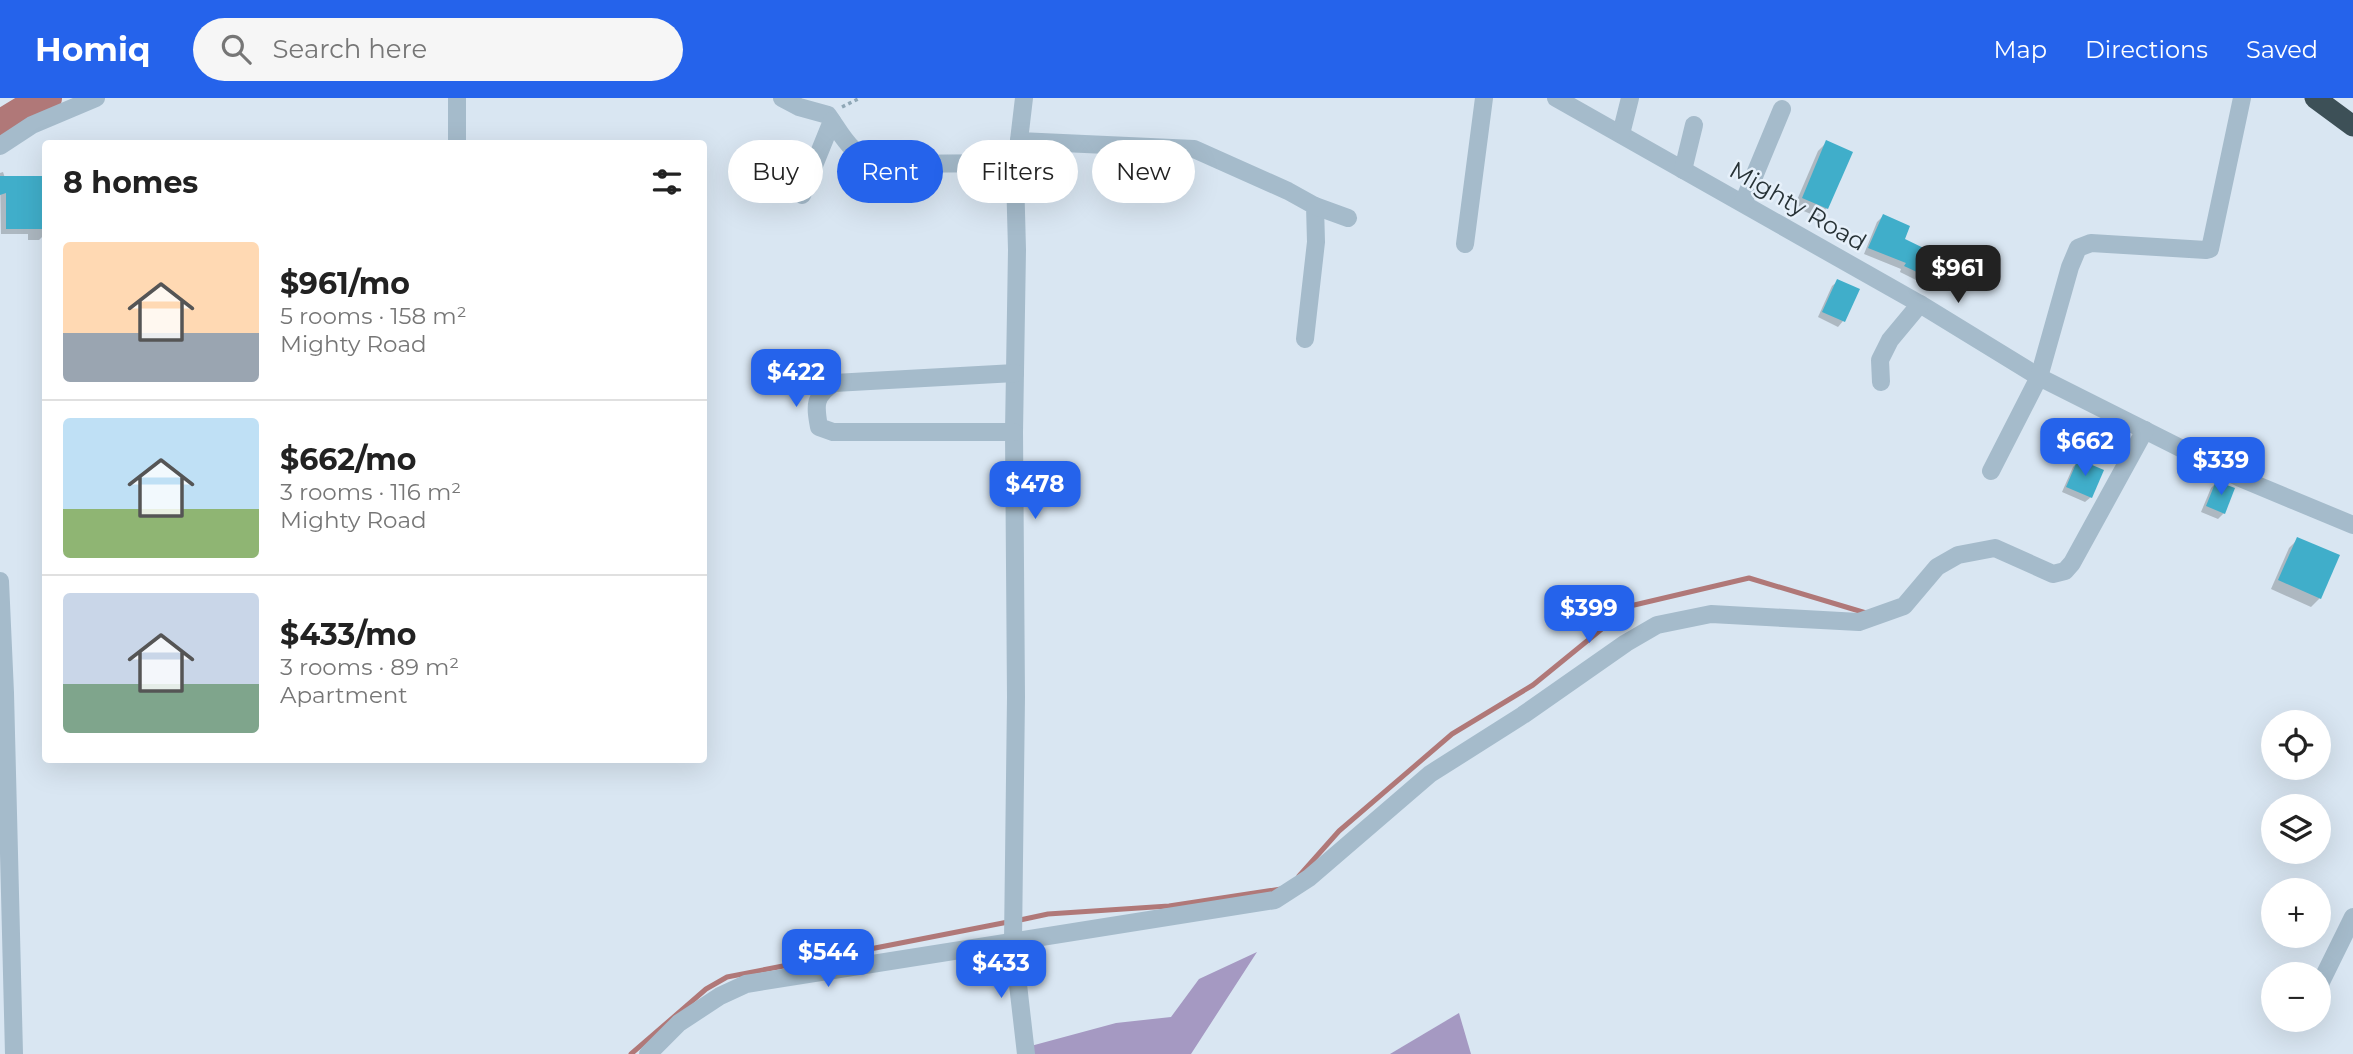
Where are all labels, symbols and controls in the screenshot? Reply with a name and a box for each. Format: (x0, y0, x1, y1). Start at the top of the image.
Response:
search box (193, 18, 683, 81)
text: Homiq (35, 29, 151, 69)
icon: search (217, 30, 255, 68)
text: Search here (273, 33, 427, 65)
text: Map (1994, 35, 2047, 64)
text: Directions (2085, 35, 2208, 64)
text: Saved (2246, 35, 2318, 64)
chip: Buy (728, 140, 823, 203)
chip: Rent (837, 140, 943, 203)
chip: Filters (957, 140, 1078, 203)
chip: New (1092, 140, 1195, 203)
street label: Mighty Road (1725, 155, 1871, 257)
icon: filters (648, 163, 686, 201)
text: 8 homes (63, 164, 198, 201)
pin: $961 (1917, 246, 1999, 305)
text: $961 (1932, 254, 1984, 282)
text: $961/mo (280, 265, 410, 302)
icon: home (119, 270, 203, 354)
text: 5 rooms · 158 m² (280, 302, 467, 330)
text: Mighty Road (280, 330, 427, 358)
pin: $422 (755, 350, 837, 409)
text: $422 (767, 358, 825, 386)
pin: $662 (2044, 418, 2126, 478)
text: $662 (2056, 427, 2114, 455)
pin: $339 (2180, 438, 2262, 497)
text: $662/mo (280, 441, 416, 478)
icon: home (119, 446, 203, 530)
text: $339 (2193, 446, 2249, 474)
pin: $478 (994, 462, 1076, 521)
text: $478 (1006, 470, 1064, 498)
text: 3 rooms · 116 m² (280, 478, 461, 506)
text: Mighty Road (280, 506, 427, 534)
pin: $399 (1548, 586, 1630, 645)
text: $399 (1560, 594, 1618, 622)
text: $433/mo (280, 616, 416, 653)
icon: home (119, 621, 203, 705)
text: 3 rooms · 89 m² (280, 653, 459, 681)
text: Apartment (280, 681, 408, 709)
map controls (2261, 710, 2331, 1032)
button: locate (2261, 710, 2331, 780)
button: layers (2261, 794, 2331, 864)
button: + (2261, 878, 2331, 948)
pin: $544 (787, 930, 869, 989)
text: $544 (798, 938, 858, 966)
pin: $433 (960, 940, 1042, 1000)
text: $433 (972, 949, 1030, 977)
button: − (2261, 962, 2331, 1032)

